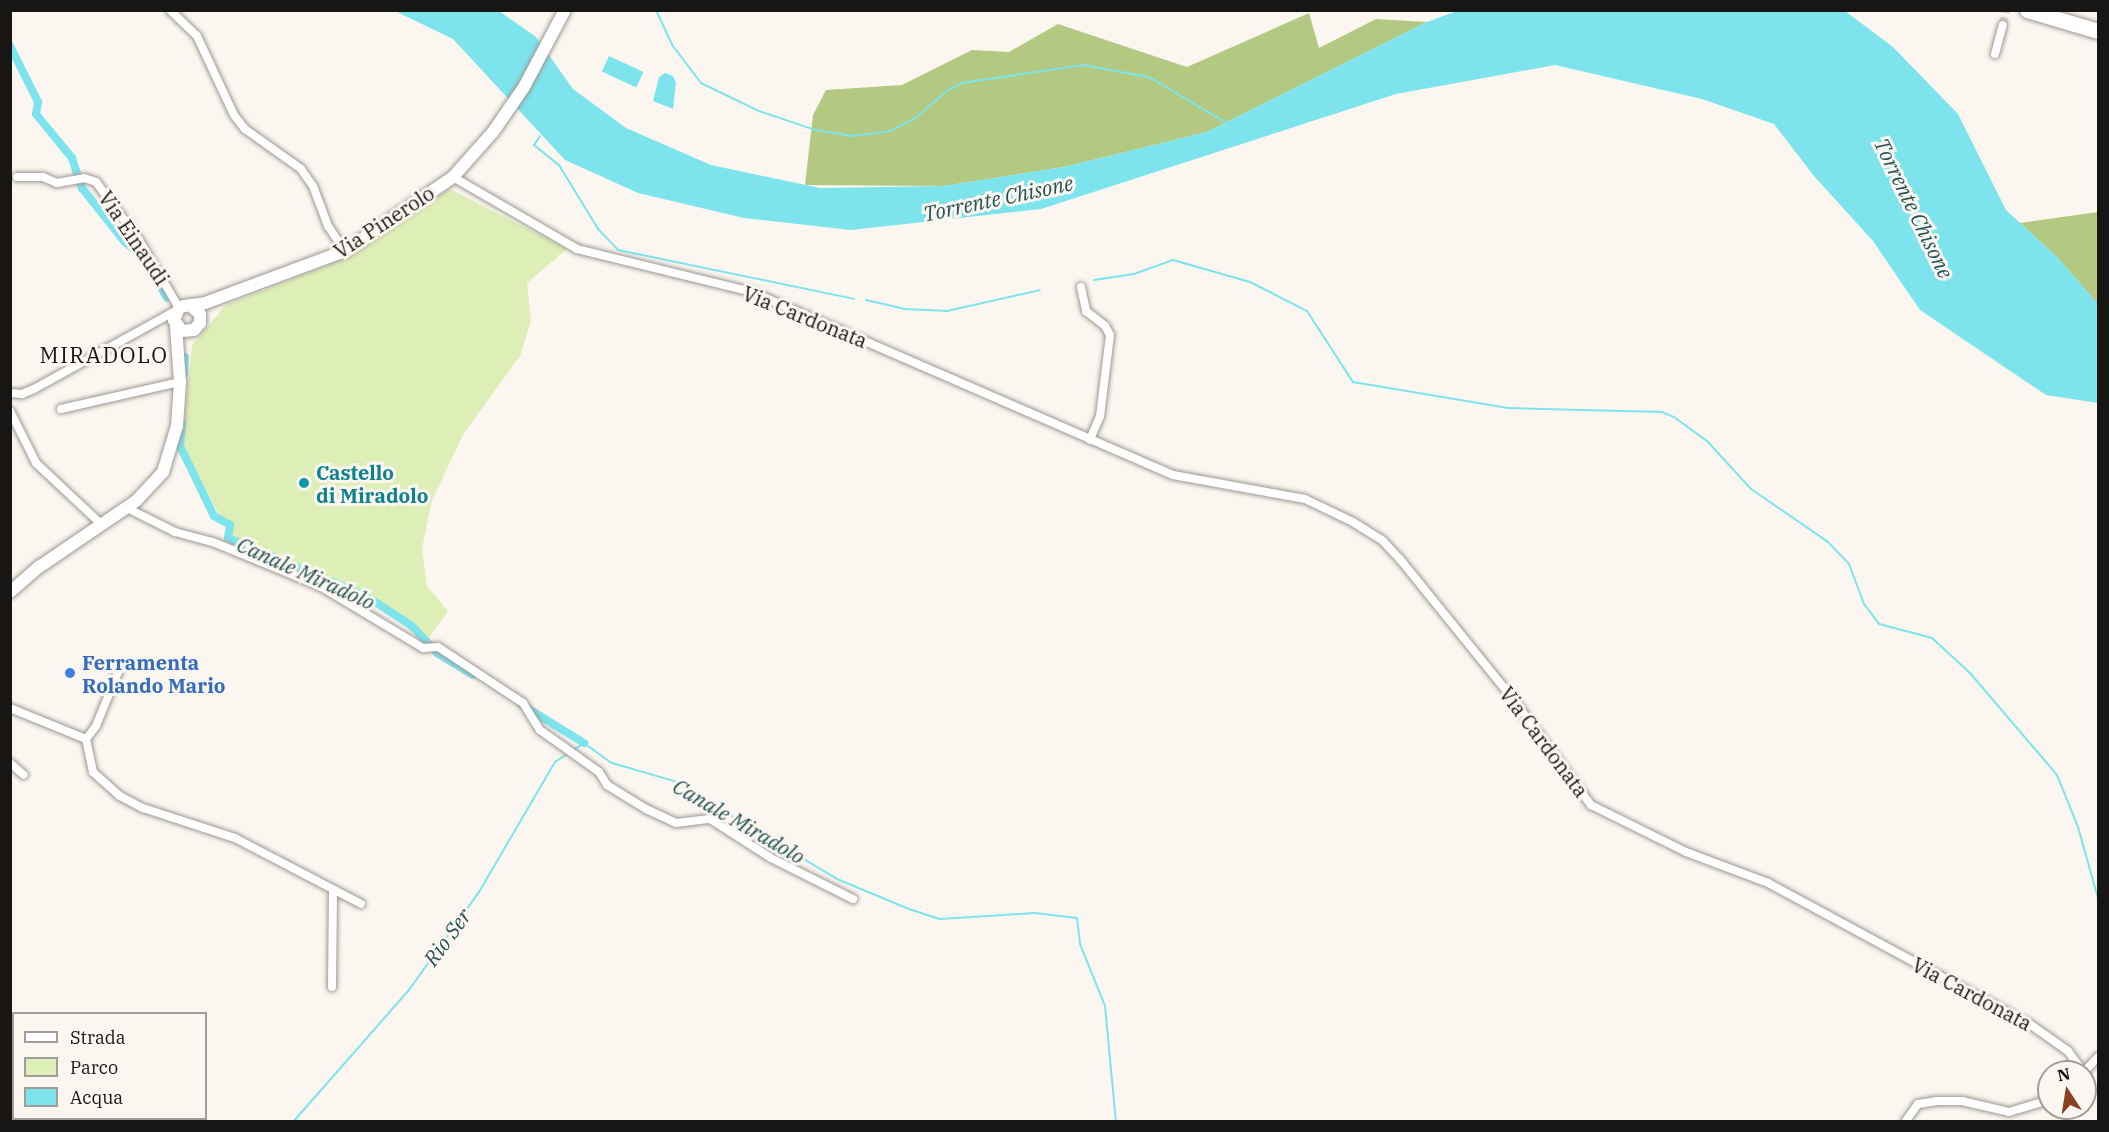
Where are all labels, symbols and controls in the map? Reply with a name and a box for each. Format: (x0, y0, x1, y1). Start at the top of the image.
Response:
water label: Torrente Chisone (1869, 134, 1959, 282)
water label: Torrente Chisone (921, 170, 1075, 226)
street label: Via Pinerolo (329, 181, 439, 263)
street label: Via Einaudi (94, 186, 174, 290)
street label: Via Cardonata (739, 281, 871, 353)
district label: MIRADOLO (40, 342, 168, 368)
place label: Castello di Miradolo (316, 460, 428, 507)
marker: Castello di Miradolo (297, 476, 311, 490)
water label: Canale Miradolo (233, 531, 379, 615)
place label: Ferramenta Rolando Mario (82, 650, 225, 697)
marker: Ferramenta Rolando Mario (63, 666, 77, 680)
street label: Via Cardonata (1495, 682, 1593, 802)
water label: Canale Miradolo (669, 773, 809, 869)
water label: Rio Ser (418, 904, 476, 970)
street label: Via Cardonata (1908, 952, 2036, 1036)
legend (12, 1012, 207, 1120)
text: Strada (70, 1026, 126, 1049)
text: Parco (70, 1056, 118, 1079)
north arrow (2037, 1060, 2097, 1120)
text: N (2055, 1063, 2072, 1085)
text: Acqua (70, 1086, 123, 1109)

